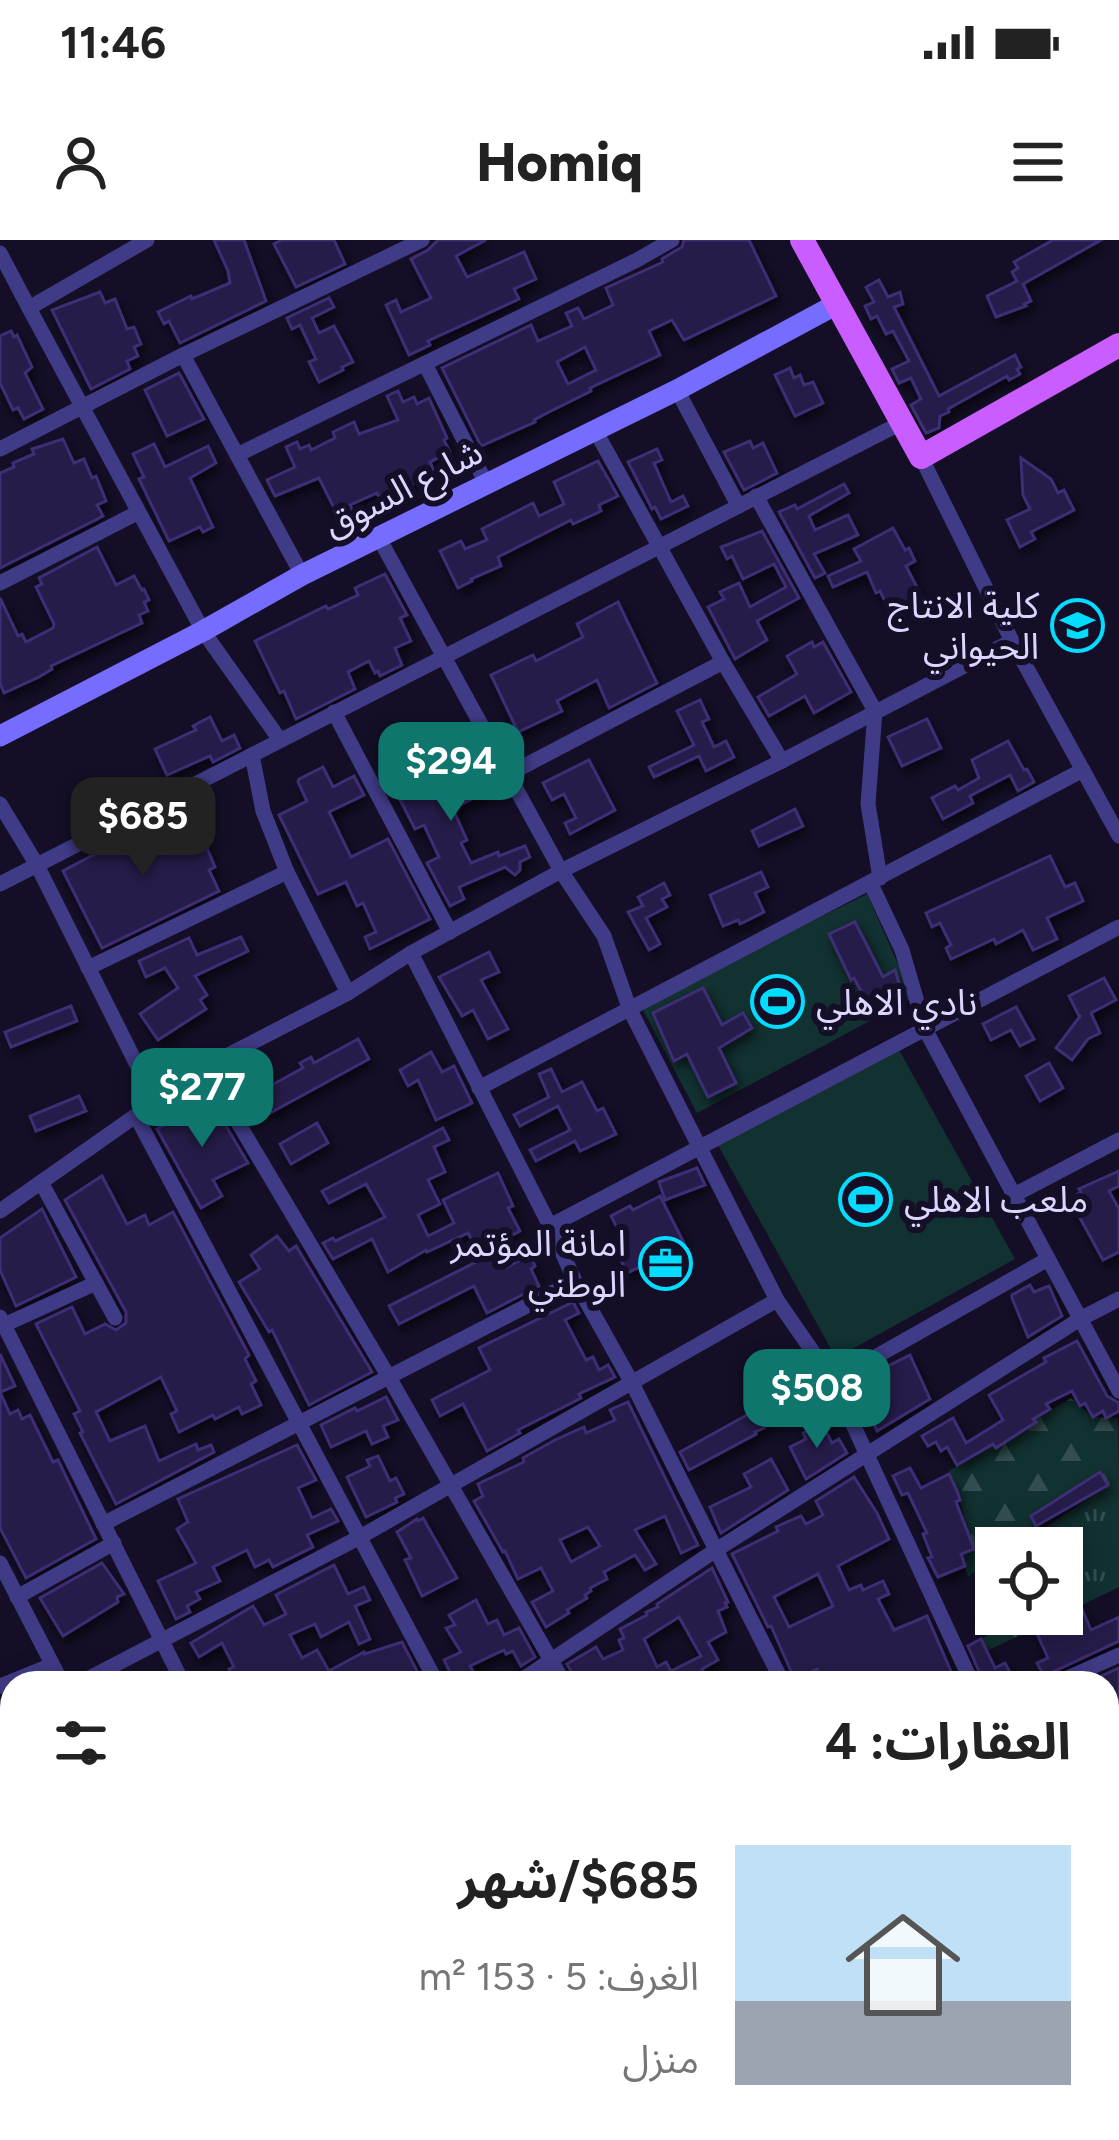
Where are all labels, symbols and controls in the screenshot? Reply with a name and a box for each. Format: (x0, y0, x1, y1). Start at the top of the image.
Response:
text: 11:46 (60, 15, 166, 69)
icon: person (48, 129, 114, 195)
icon: menu (1005, 129, 1071, 195)
text: Homiq (476, 130, 643, 195)
street label: شارع السوق (316, 430, 492, 551)
place label: كلية الانتاج الحيواني (887, 584, 1040, 674)
school or university icon: كلية الانتاج الحيواني (1050, 598, 1106, 654)
pin: $294 (380, 722, 522, 824)
text: $294 (405, 737, 497, 784)
pin: $685 (72, 777, 214, 879)
text: $685 (98, 792, 188, 839)
sports icon: نادي الاهلي (749, 974, 805, 1030)
place label: نادي الاهلي (816, 981, 977, 1030)
pin: $277 (131, 1048, 273, 1150)
text: $277 (158, 1063, 246, 1110)
sports icon: ملعب الاهلي (837, 1171, 893, 1227)
place label: ملعب الاهلي (904, 1178, 1088, 1227)
place label: امانة المؤتمر الوطني (449, 1222, 626, 1312)
office icon: امانة المؤتمر الوطني (637, 1236, 693, 1292)
pin: $508 (746, 1349, 888, 1451)
text: $508 (770, 1364, 864, 1411)
map controls (975, 1527, 1083, 1635)
button: locate (975, 1527, 1083, 1635)
icon: filters (48, 1710, 114, 1776)
text: العقارات: 4 (825, 1711, 1071, 1772)
text: $685/شهر (458, 1850, 699, 1911)
icon: home (831, 1893, 975, 2037)
text: الغرف: 5 · 153 m² (419, 1953, 699, 2000)
text: منزل (623, 2036, 699, 2083)

